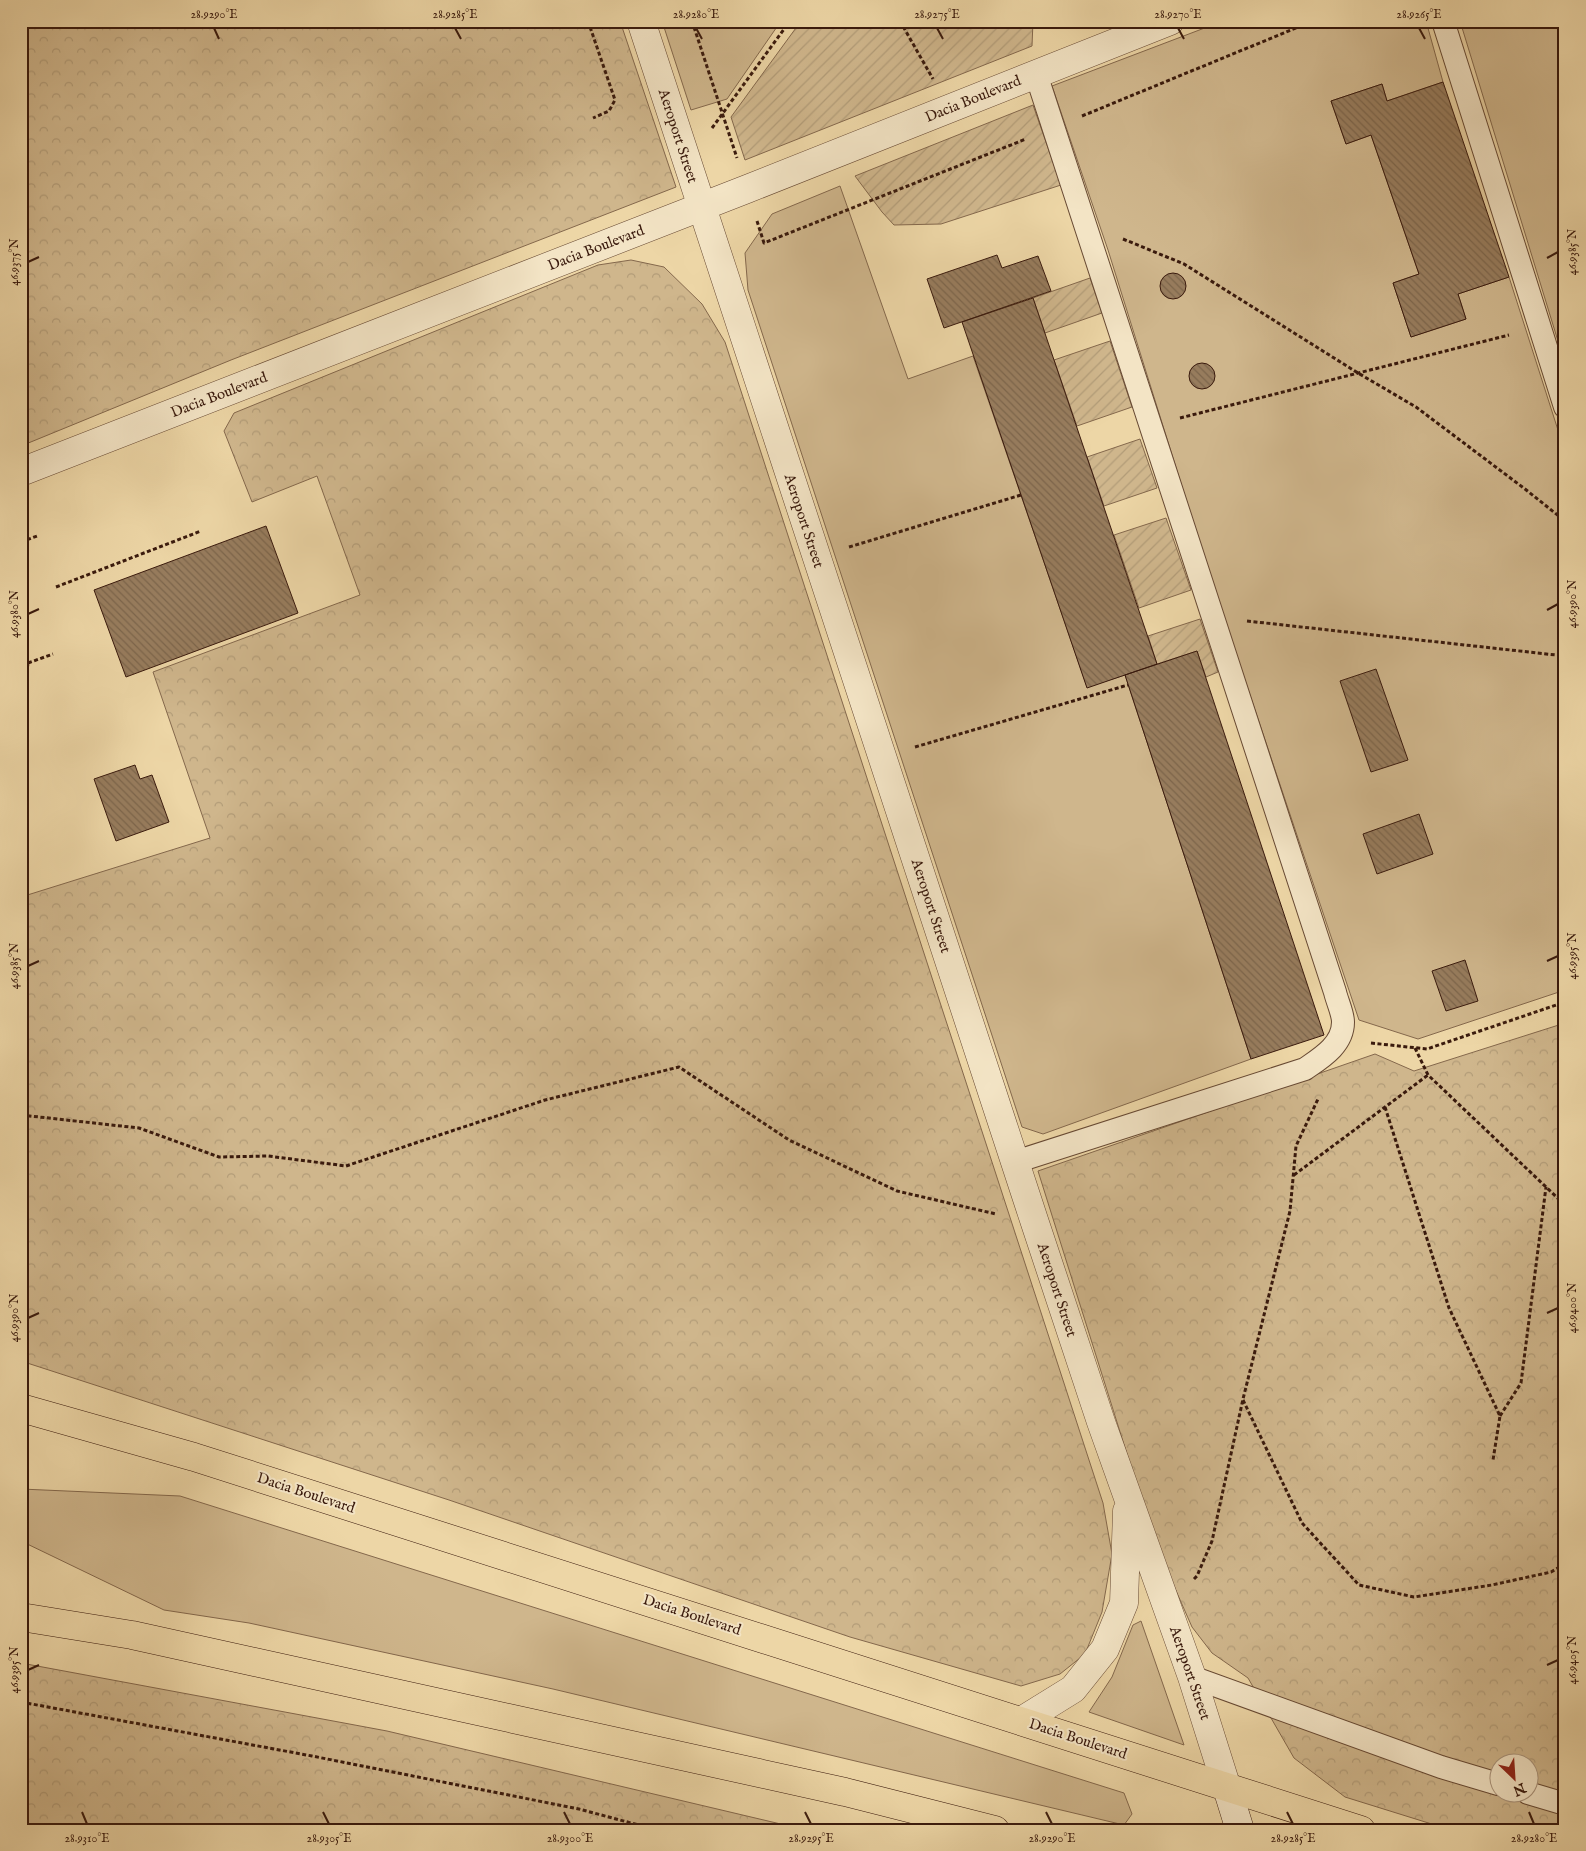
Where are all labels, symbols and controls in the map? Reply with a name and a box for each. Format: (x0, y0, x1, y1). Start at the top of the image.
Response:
text: 28.9290°E (190, 7, 238, 22)
text: 28.9285°E (433, 7, 477, 22)
text: 28.9280°E (673, 7, 719, 22)
text: 28.9275°E (914, 7, 960, 22)
text: 28.9270°E (1154, 7, 1202, 22)
text: 28.9265°E (1396, 7, 1442, 22)
street label: Dacia Boulevard (922, 71, 1025, 127)
street label: Aeroport Street (654, 86, 702, 186)
street label: Dacia Boulevard (545, 220, 648, 275)
text: 46.9385°N (1565, 228, 1580, 275)
text: 46.9375°N (7, 238, 22, 286)
street label: Dacia Boulevard (168, 367, 271, 422)
street label: Aeroport Street (780, 471, 828, 571)
text: 46.9390°N (1565, 579, 1580, 628)
text: 46.9380°N (7, 589, 22, 638)
street label: Aeroport Street (907, 856, 955, 956)
text: 46.9395°N (1565, 932, 1580, 980)
text: 46.9385°N (7, 942, 22, 989)
street label: Aeroport Street (1033, 1240, 1081, 1340)
text: 46.9400°N (1565, 1282, 1580, 1333)
text: 46.9390°N (7, 1293, 22, 1342)
street label: Dacia Boulevard (255, 1468, 358, 1518)
street label: Dacia Boulevard (641, 1590, 744, 1640)
street label: Aeroport Street (1165, 1623, 1215, 1722)
text: 46.9405°N (1565, 1635, 1580, 1685)
text: 46.9395°N (7, 1646, 22, 1694)
street label: Dacia Boulevard (1027, 1714, 1130, 1764)
north arrow (1488, 1754, 1538, 1804)
text: N (1510, 1778, 1529, 1800)
text: 28.9310°E (64, 1831, 110, 1846)
text: 28.9305°E (307, 1831, 352, 1846)
text: 28.9300°E (547, 1831, 593, 1846)
text: 28.9295°E (788, 1831, 834, 1846)
text: 28.9290°E (1028, 1831, 1076, 1846)
text: 28.9285°E (1271, 1831, 1315, 1846)
text: 28.9280°E (1511, 1831, 1557, 1846)

